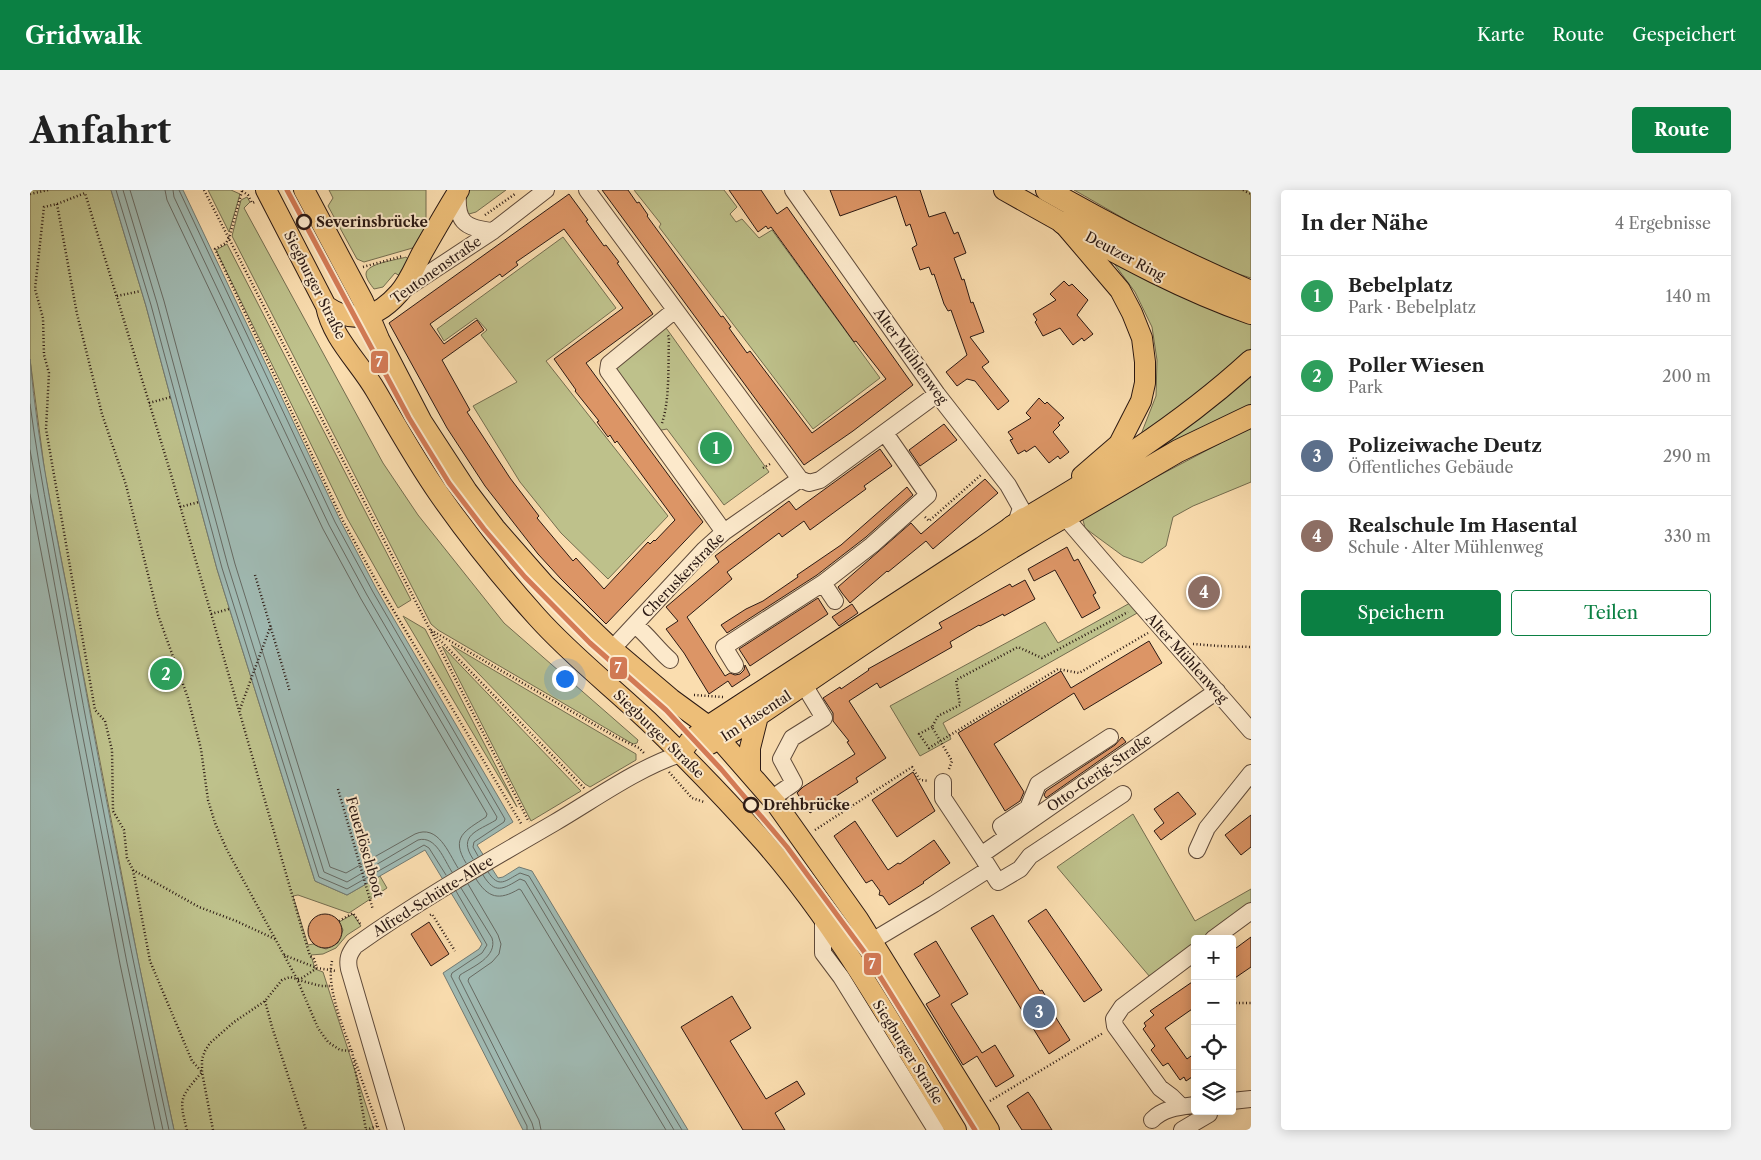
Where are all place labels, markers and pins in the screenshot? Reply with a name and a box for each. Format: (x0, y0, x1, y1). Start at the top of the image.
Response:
place label: Severinsbrücke (316, 213, 428, 231)
marker: Severinsbrücke (296, 214, 312, 230)
pin: 1 (700, 429, 732, 467)
pin: 4 (1188, 573, 1220, 611)
pin: 2 (150, 655, 182, 693)
place label: Drehbrücke (763, 796, 850, 814)
marker: Drehbrücke (743, 797, 759, 813)
pin: 3 (1023, 993, 1055, 1031)

